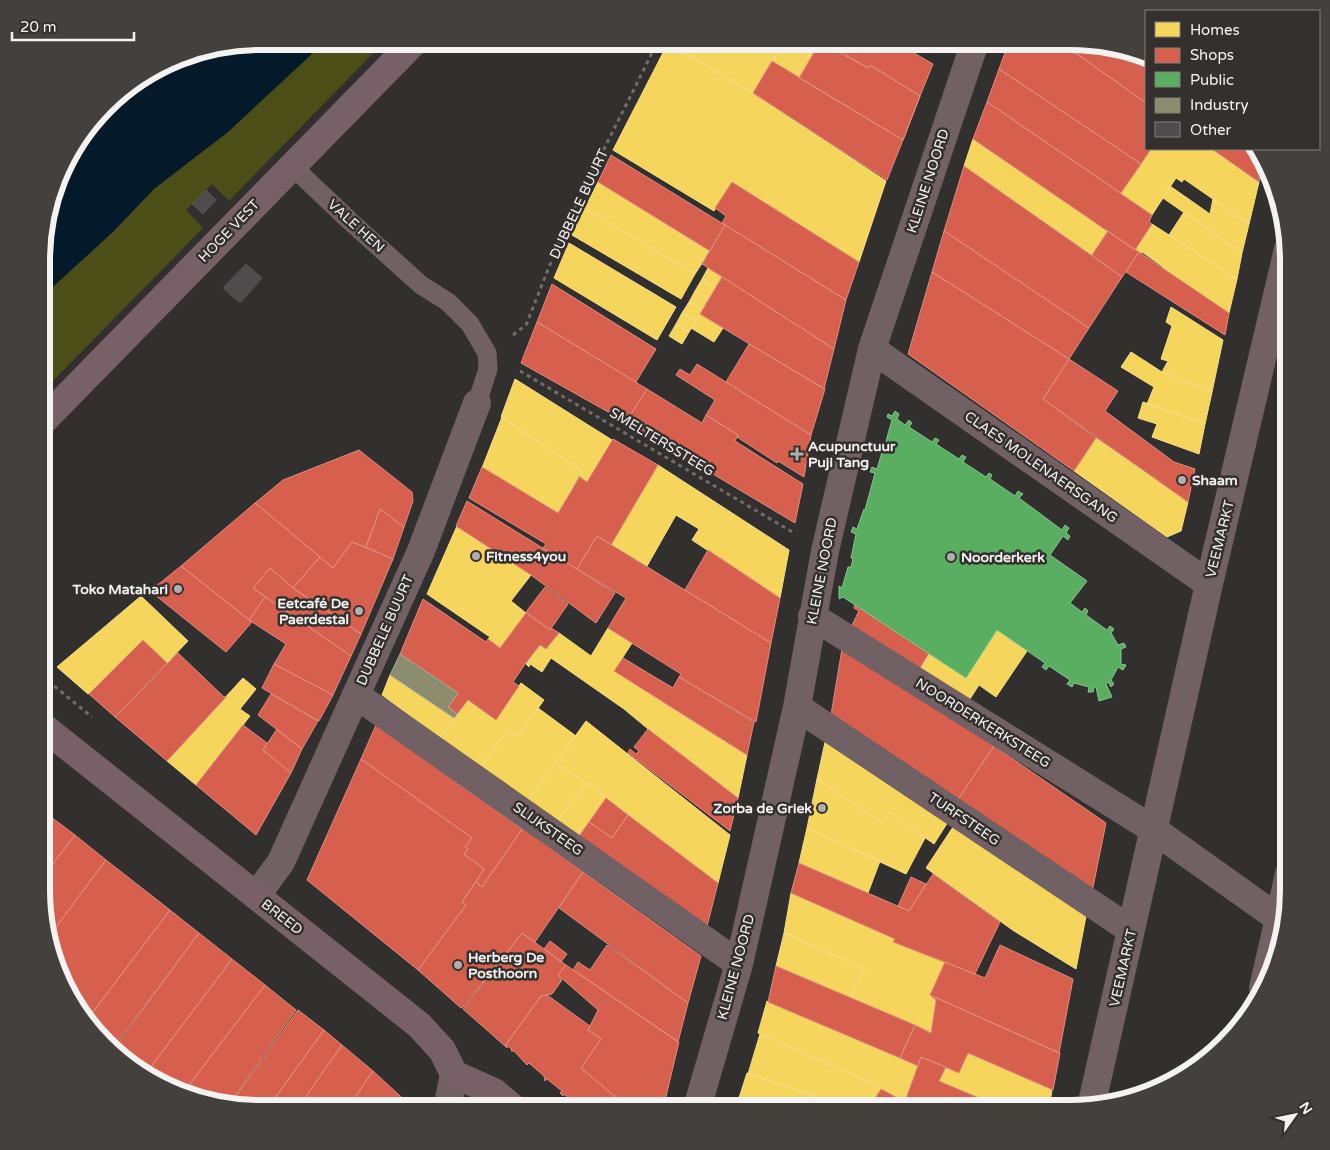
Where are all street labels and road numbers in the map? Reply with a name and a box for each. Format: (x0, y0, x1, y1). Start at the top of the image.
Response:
street label: KLEINE NOORD (903, 127, 953, 235)
street label: DUBBELE BUURT (546, 146, 612, 262)
street label: HOGE VEST (195, 196, 263, 266)
street label: VALE HEN (324, 196, 388, 256)
street label: SMELTERSSTEEG (607, 404, 717, 480)
street label: CLAES MOLENAERSGANG (961, 408, 1121, 526)
street label: VEEMARKT (1202, 498, 1238, 580)
street label: KLEINE NOORD (803, 516, 841, 626)
street label: DUBBELE BUURT (353, 572, 417, 688)
street label: NOORDERKERKSTEEG (912, 674, 1054, 772)
street label: TURFSTEEG (925, 789, 1003, 849)
street label: SLIJKSTEEG (510, 799, 586, 859)
street label: BREED (258, 896, 306, 938)
street label: KLEINE NOORD (714, 912, 758, 1022)
street label: VEEMARKT (1106, 927, 1140, 1009)

